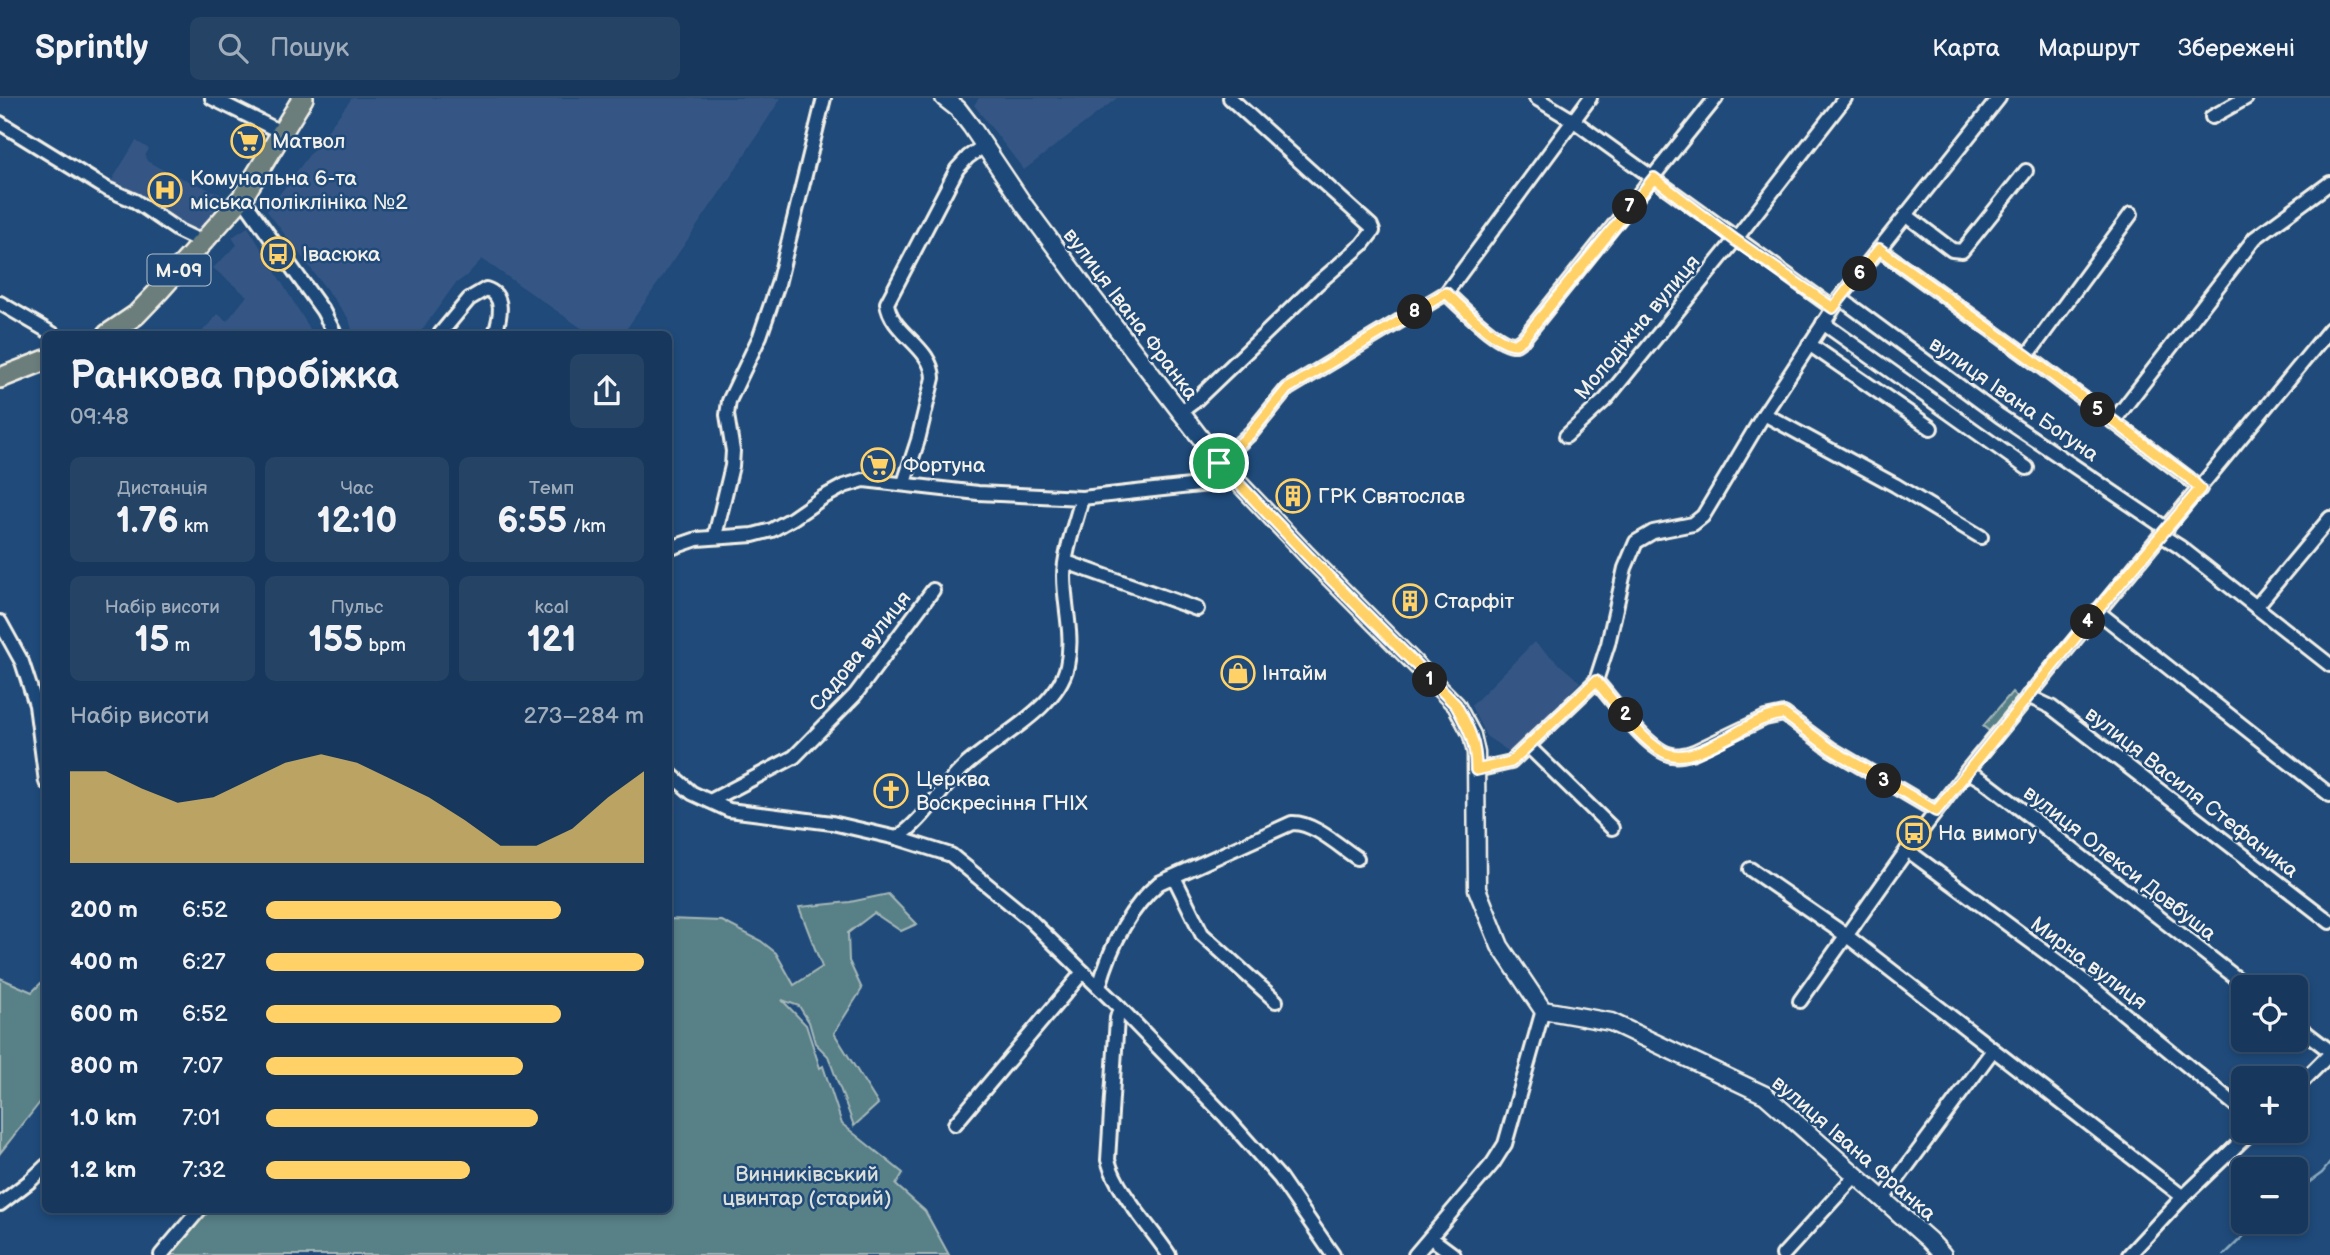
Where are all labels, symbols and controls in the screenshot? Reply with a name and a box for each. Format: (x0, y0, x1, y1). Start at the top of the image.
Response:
search box (190, 17, 680, 80)
text: Sprintly (35, 28, 148, 68)
icon: search (214, 29, 252, 67)
text: Пошук (270, 33, 349, 64)
text: Карта (1932, 34, 2000, 63)
text: Маршрут (2038, 34, 2140, 63)
text: Збережені (2178, 34, 2295, 63)
supermarket icon: Матвол (229, 122, 267, 160)
place label: Матвол (272, 129, 345, 154)
place label: Комунальна 6-та міська поліклініка №2 (190, 166, 408, 215)
hospital icon: Комунальна 6-та міська поліклініка №2 (146, 171, 184, 209)
pin: 7 (1612, 190, 1648, 224)
text: 7 (1624, 195, 1635, 218)
street label: вулиця Івана Франка (1058, 223, 1204, 406)
bus stop icon: Івасюка (259, 235, 297, 273)
place label: Івасюка (302, 242, 381, 267)
street label: Молодіжна вулиця (1569, 250, 1705, 405)
road number: М-09 (148, 254, 210, 286)
pin: 6 (1842, 256, 1878, 292)
text: 6 (1854, 262, 1865, 285)
pin: 8 (1398, 294, 1432, 330)
text: 8 (1409, 300, 1420, 323)
street label: вулиця Івана Богуна (1924, 332, 2104, 468)
text: Ранкова пробіжка (70, 354, 399, 399)
button: share (570, 354, 644, 428)
pin: 5 (2080, 392, 2116, 428)
text: 5 (2092, 398, 2103, 421)
text: 09:48 (70, 403, 129, 431)
pin (1189, 433, 1249, 493)
icon: arrive (1200, 444, 1238, 482)
supermarket icon: Фортуна (859, 446, 897, 484)
place label: Фортуна (903, 453, 986, 478)
text: Дистанція (117, 477, 207, 500)
text: Час (340, 477, 374, 500)
text: Темп (529, 477, 574, 500)
building icon: ГРК Святослав (1274, 477, 1312, 515)
place label: ГРК Святослав (1318, 484, 1465, 509)
text: 1.76 (116, 500, 179, 543)
text: 12:10 (317, 500, 397, 543)
text: 6:55 (497, 500, 567, 543)
text: km (179, 515, 209, 538)
text: /km (567, 515, 606, 538)
building icon: Старфіт (1391, 582, 1429, 620)
street label: Садова вулиця (804, 586, 917, 717)
place label: Старфіт (1434, 589, 1515, 614)
text: Набір висоти (105, 596, 220, 619)
text: Пульс (331, 596, 383, 619)
text: kcal (535, 596, 569, 619)
pin: 4 (2070, 604, 2106, 640)
text: 4 (2082, 610, 2093, 633)
text: 15 (134, 619, 169, 662)
text: 155 (308, 619, 363, 662)
text: 121 (527, 619, 577, 662)
text: m (169, 634, 190, 657)
text: bpm (363, 634, 406, 657)
shop icon: Інтайм (1219, 654, 1257, 692)
place label: Інтайм (1262, 661, 1327, 686)
pin: 1 (1412, 662, 1448, 698)
text: 1 (1426, 668, 1434, 691)
pin: 2 (1608, 698, 1644, 732)
street label: вулиця Василя Стефаника (2080, 701, 2304, 884)
text: Набір висоти (70, 702, 209, 730)
text: 273–284 m (524, 702, 644, 730)
text: 2 (1620, 703, 1631, 726)
pin: 3 (1867, 764, 1902, 798)
place label: Церква Воскресіння ГНІХ (916, 767, 1088, 816)
text: 3 (1878, 769, 1889, 792)
church icon: Церква Воскресіння ГНІХ (872, 772, 910, 810)
street label: вулиця Олекси Довбуша (2018, 780, 2222, 947)
bus stop icon: На вимогу (1895, 814, 1933, 852)
place label: На вимогу (1938, 821, 2037, 846)
text: 200 m (70, 896, 138, 924)
text: 6:52 (182, 896, 227, 924)
street label: Мирна вулиця (2026, 911, 2152, 1015)
text: 400 m (70, 948, 138, 976)
text: 6:27 (182, 948, 226, 976)
map controls (2231, 975, 2308, 1234)
button: locate (2231, 975, 2308, 1052)
text: 600 m (70, 1000, 138, 1028)
text: 6:52 (182, 1000, 227, 1028)
text: 800 m (70, 1052, 138, 1080)
text: 7:07 (182, 1052, 223, 1080)
button: + (2231, 1066, 2308, 1143)
street label: вулиця Івана Франка (1767, 1070, 1941, 1227)
text: 1.0 km (70, 1104, 137, 1132)
text: 7:01 (182, 1104, 220, 1132)
text: 1.2 km (70, 1156, 136, 1184)
text: 7:32 (182, 1156, 226, 1184)
button: − (2231, 1157, 2308, 1234)
park label: Винниківський цвинтар (старий) (722, 1162, 892, 1211)

